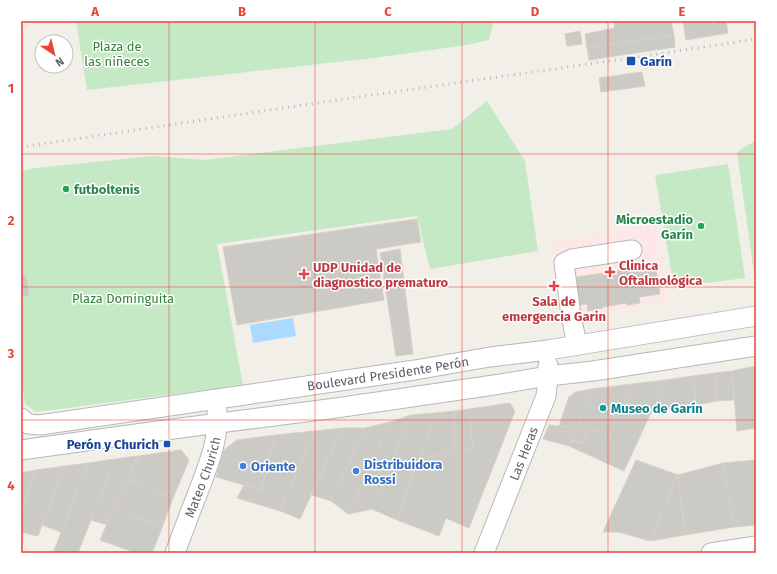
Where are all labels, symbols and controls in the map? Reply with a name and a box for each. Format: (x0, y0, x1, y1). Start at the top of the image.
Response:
text: A (90, 4, 99, 19)
text: B (238, 4, 246, 19)
text: C (384, 4, 392, 19)
text: D (531, 4, 540, 19)
text: E (679, 4, 686, 19)
north arrow (34, 34, 74, 74)
park label: Plaza de las niñeces (84, 39, 150, 69)
text: N (53, 54, 66, 69)
place label: Garín (640, 54, 672, 69)
marker: Garín (625, 55, 637, 67)
text: 1 (8, 81, 14, 96)
place label: futboltenis (74, 182, 140, 197)
marker: futboltenis (61, 184, 71, 194)
place label: Microestadio Garín (616, 212, 693, 242)
text: 2 (8, 213, 15, 228)
marker: Microestadio Garín (696, 221, 706, 231)
place label: Clinica Oftalmológica (619, 258, 702, 288)
place label: UDP Unidad de diagnostico prematuro (313, 260, 448, 290)
marker: Clinica Oftalmológica (604, 266, 616, 278)
marker: UDP Unidad de diagnostico prematuro (298, 268, 310, 280)
marker: Sala de emergencia Garin (548, 280, 560, 292)
park label: Plaza Dominguita (72, 291, 174, 306)
place label: Sala de emergencia Garin (502, 294, 606, 324)
text: 3 (7, 346, 15, 361)
street label: Boulevard Presidente Perón (306, 353, 470, 393)
place label: Museo de Garín (611, 401, 703, 416)
marker: Museo de Garín (598, 403, 608, 413)
street label: Las Heras (506, 424, 541, 482)
street label: Mateo Churich (181, 435, 223, 520)
place label: Perón y Churich (67, 437, 159, 452)
marker: Perón y Churich (162, 439, 172, 449)
place label: Distribuidora Rossi (364, 457, 442, 487)
place label: Oriente (251, 459, 296, 474)
marker: Oriente (238, 461, 248, 471)
marker: Distribuidora Rossi (351, 466, 361, 476)
text: 4 (7, 478, 15, 493)

